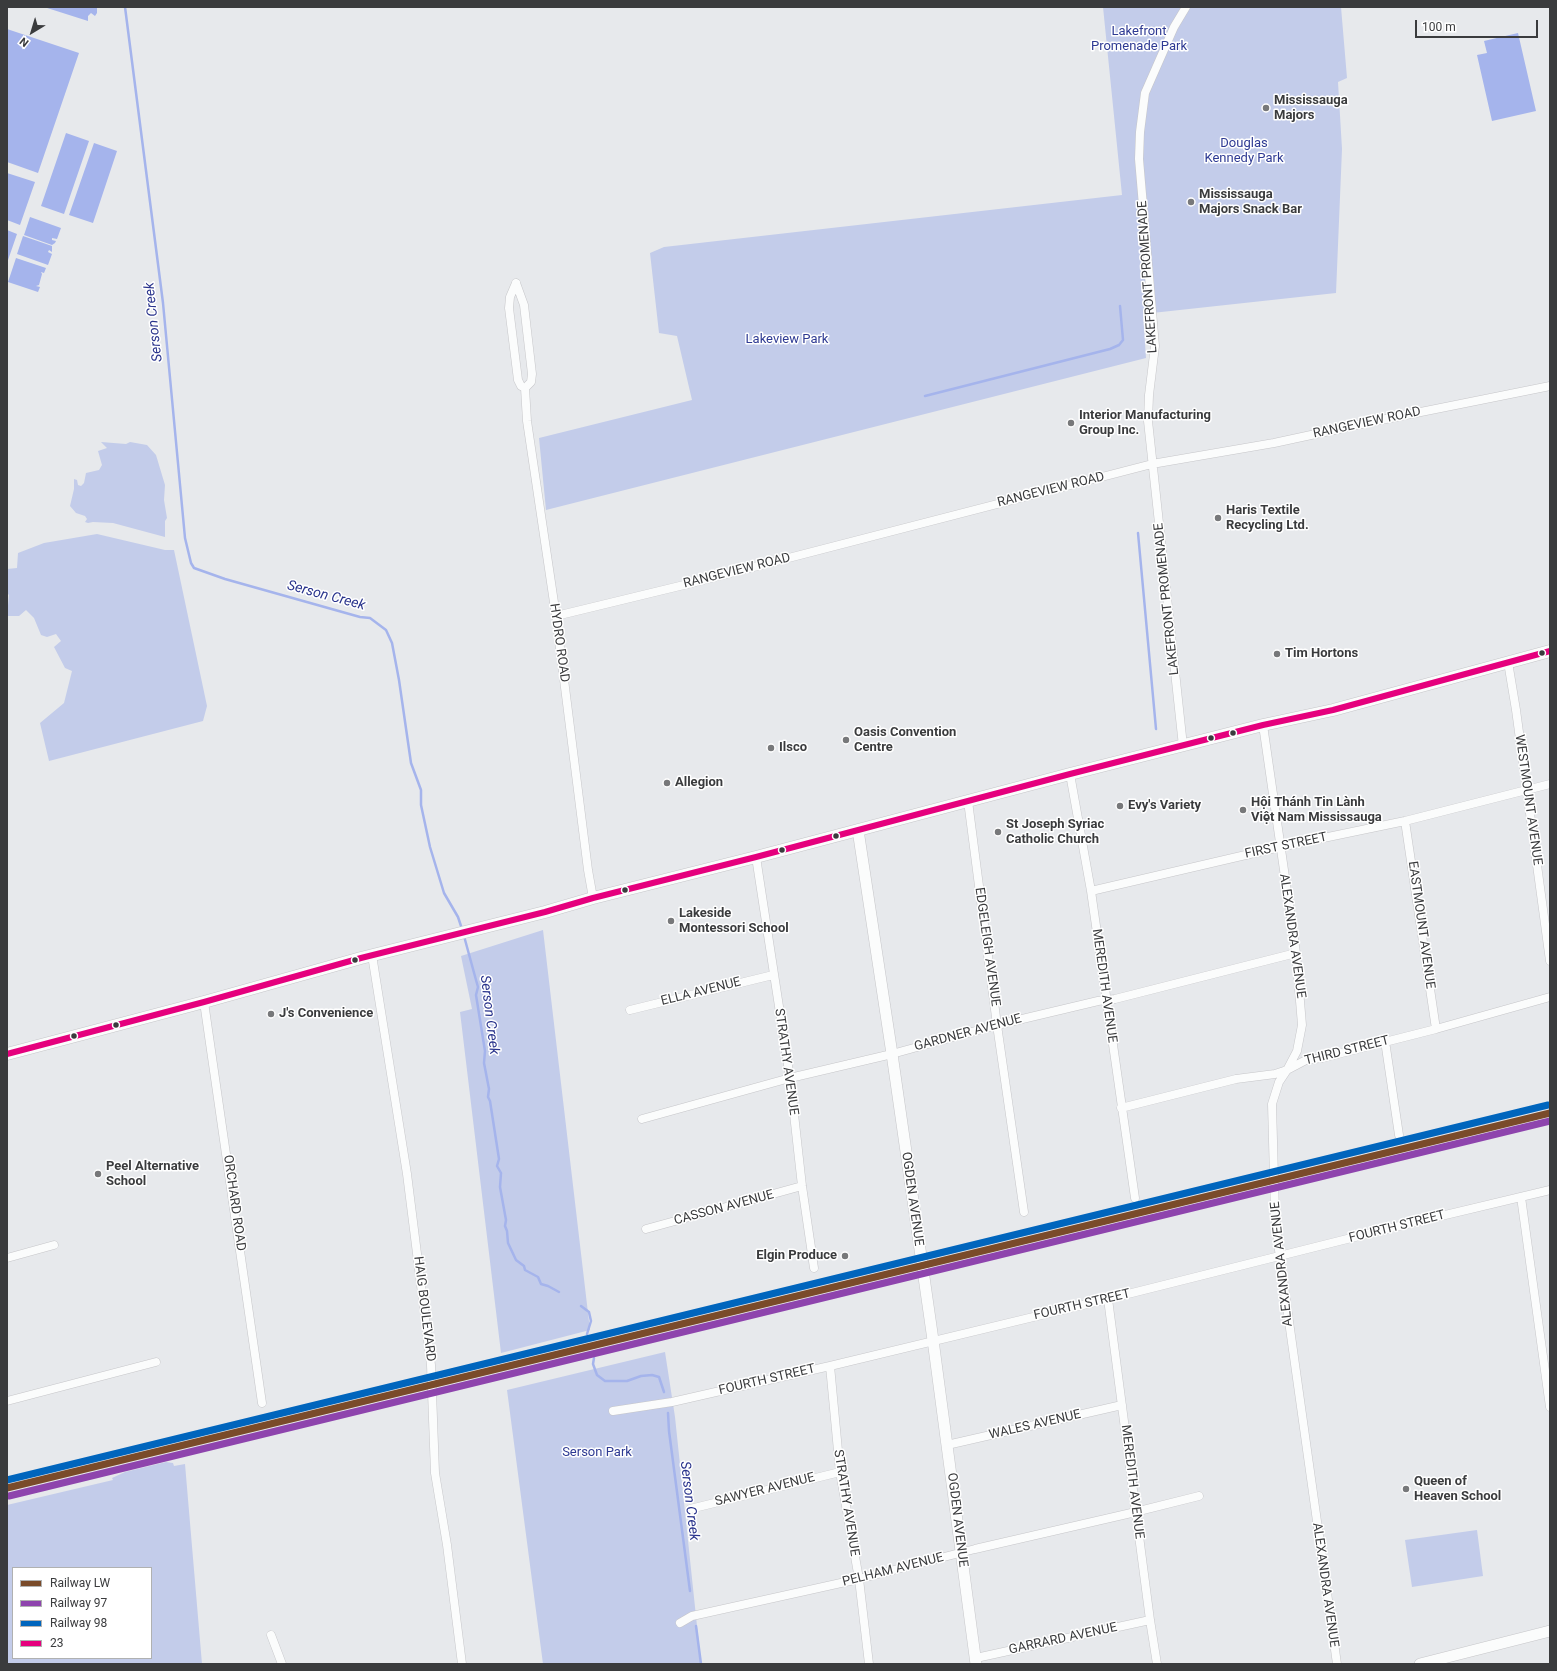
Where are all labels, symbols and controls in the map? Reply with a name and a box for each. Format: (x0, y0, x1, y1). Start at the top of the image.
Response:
north arrow (12, 12, 52, 52)
scale bar (1417, 12, 1540, 38)
text: 100 m (1422, 20, 1456, 34)
park label: Lakefront Promenade Park (1091, 24, 1187, 55)
text: N (17, 34, 31, 49)
place label: Mississauga Majors (1274, 93, 1348, 124)
marker: Mississauga Majors (1261, 103, 1271, 113)
park label: Douglas Kennedy Park (1204, 136, 1284, 167)
place label: Mississauga Majors Snack Bar (1199, 187, 1302, 218)
marker: Mississauga Majors Snack Bar (1186, 197, 1196, 207)
street label: LAKEFRONT PROMENADE (1135, 200, 1161, 354)
water label: Serson Creek (141, 281, 167, 363)
park label: Lakeview Park (746, 332, 828, 348)
street label: RANGEVIEW ROAD (1312, 404, 1422, 442)
place label: Interior Manufacturing Group Inc. (1079, 408, 1211, 439)
marker: Interior Manufacturing Group Inc. (1066, 418, 1076, 428)
street label: RANGEVIEW ROAD (996, 469, 1106, 511)
place label: Haris Textile Recycling Ltd. (1226, 503, 1309, 534)
marker: Haris Textile Recycling Ltd. (1213, 513, 1223, 523)
street label: LAKEFRONT PROMENADE (1151, 522, 1183, 676)
street label: RANGEVIEW ROAD (682, 550, 792, 592)
water label: Serson Creek (285, 578, 367, 614)
street label: HYDRO ROAD (546, 603, 572, 683)
place label: Tim Hortons (1285, 646, 1358, 662)
unlabelled marker (1537, 648, 1547, 658)
marker: Tim Hortons (1272, 649, 1282, 659)
place label: Oasis Convention Centre (854, 725, 956, 756)
unlabelled marker (1228, 728, 1238, 738)
unlabelled marker (1206, 733, 1216, 743)
street label: WESTMOUNT AVENUE (1511, 734, 1545, 866)
marker: Oasis Convention Centre (841, 735, 851, 745)
place label: Ilsco (779, 740, 807, 756)
marker: Ilsco (766, 743, 776, 753)
place label: Allegion (675, 775, 723, 791)
marker: Allegion (662, 778, 672, 788)
place label: Hội Thánh Tin Lành Việt Nam Mississauga (1251, 795, 1382, 826)
place label: Evy's Variety (1128, 798, 1201, 814)
marker: Evy's Variety (1115, 801, 1125, 811)
marker: Hội Thánh Tin Lành Việt Nam Mississauga (1238, 805, 1248, 815)
place label: St Joseph Syriac Catholic Church (1006, 817, 1104, 848)
marker: St Joseph Syriac Catholic Church (993, 827, 1003, 837)
street label: FIRST STREET (1244, 830, 1328, 862)
unlabelled marker (831, 831, 841, 841)
unlabelled marker (777, 845, 787, 855)
street label: EASTMOUNT AVENUE (1404, 860, 1438, 990)
street label: ALEXANDRA AVENUE (1276, 873, 1308, 999)
unlabelled marker (620, 885, 630, 895)
street label: EDGELEIGH AVENUE (971, 886, 1003, 1008)
place label: Lakeside Montessori School (679, 906, 789, 937)
marker: Lakeside Montessori School (666, 916, 676, 926)
street label: MEREDITH AVENUE (1088, 928, 1120, 1044)
unlabelled marker (350, 955, 360, 965)
water label: Serson Creek (476, 974, 502, 1056)
street label: ELLA AVENUE (659, 975, 743, 1009)
place label: J's Convenience (279, 1006, 373, 1022)
street label: STRATHY AVENUE (771, 1008, 801, 1116)
marker: J's Convenience (266, 1009, 276, 1019)
street label: GARDNER AVENUE (913, 1011, 1023, 1055)
unlabelled marker (111, 1020, 121, 1030)
unlabelled marker (69, 1031, 79, 1041)
street label: THIRD STREET (1303, 1033, 1391, 1069)
street label: OGDEN AVENUE (898, 1151, 926, 1247)
street label: ORCHARD ROAD (220, 1154, 248, 1252)
place label: Peel Alternative School (106, 1159, 199, 1190)
marker: Peel Alternative School (93, 1169, 103, 1179)
street label: CASSON AVENUE (672, 1187, 776, 1229)
street label: ALEXANDRA AVENUE (1268, 1201, 1296, 1327)
street label: FOURTH STREET (1347, 1208, 1447, 1246)
place label: Elgin Produce (756, 1248, 837, 1264)
marker: Elgin Produce (840, 1251, 850, 1261)
street label: HAIG BOULEVARD (410, 1255, 438, 1363)
street label: FOURTH STREET (1032, 1286, 1132, 1324)
street label: FOURTH STREET (717, 1361, 817, 1399)
street label: WALES AVENUE (988, 1407, 1082, 1443)
street label: MEREDITH AVENUE (1117, 1424, 1147, 1540)
park label: Serson Park (562, 1445, 632, 1461)
street label: STRATHY AVENUE (830, 1449, 862, 1557)
water label: Serson Creek (676, 1460, 702, 1542)
street label: SAWYER AVENUE (713, 1470, 817, 1510)
street label: OGDEN AVENUE (943, 1472, 971, 1568)
place label: Queen of Heaven School (1414, 1474, 1501, 1505)
marker: Queen of Heaven School (1401, 1484, 1411, 1494)
street label: ALEXANDRA AVENUE (1309, 1522, 1341, 1648)
street label: PELHAM AVENUE (841, 1550, 945, 1590)
legend (12, 1567, 152, 1659)
text: Railway LW (50, 1576, 110, 1590)
text: Railway 97 (50, 1596, 107, 1610)
text: Railway 98 (50, 1616, 107, 1630)
street label: GARRARD AVENUE (1007, 1620, 1119, 1658)
text: 23 (50, 1636, 64, 1650)

